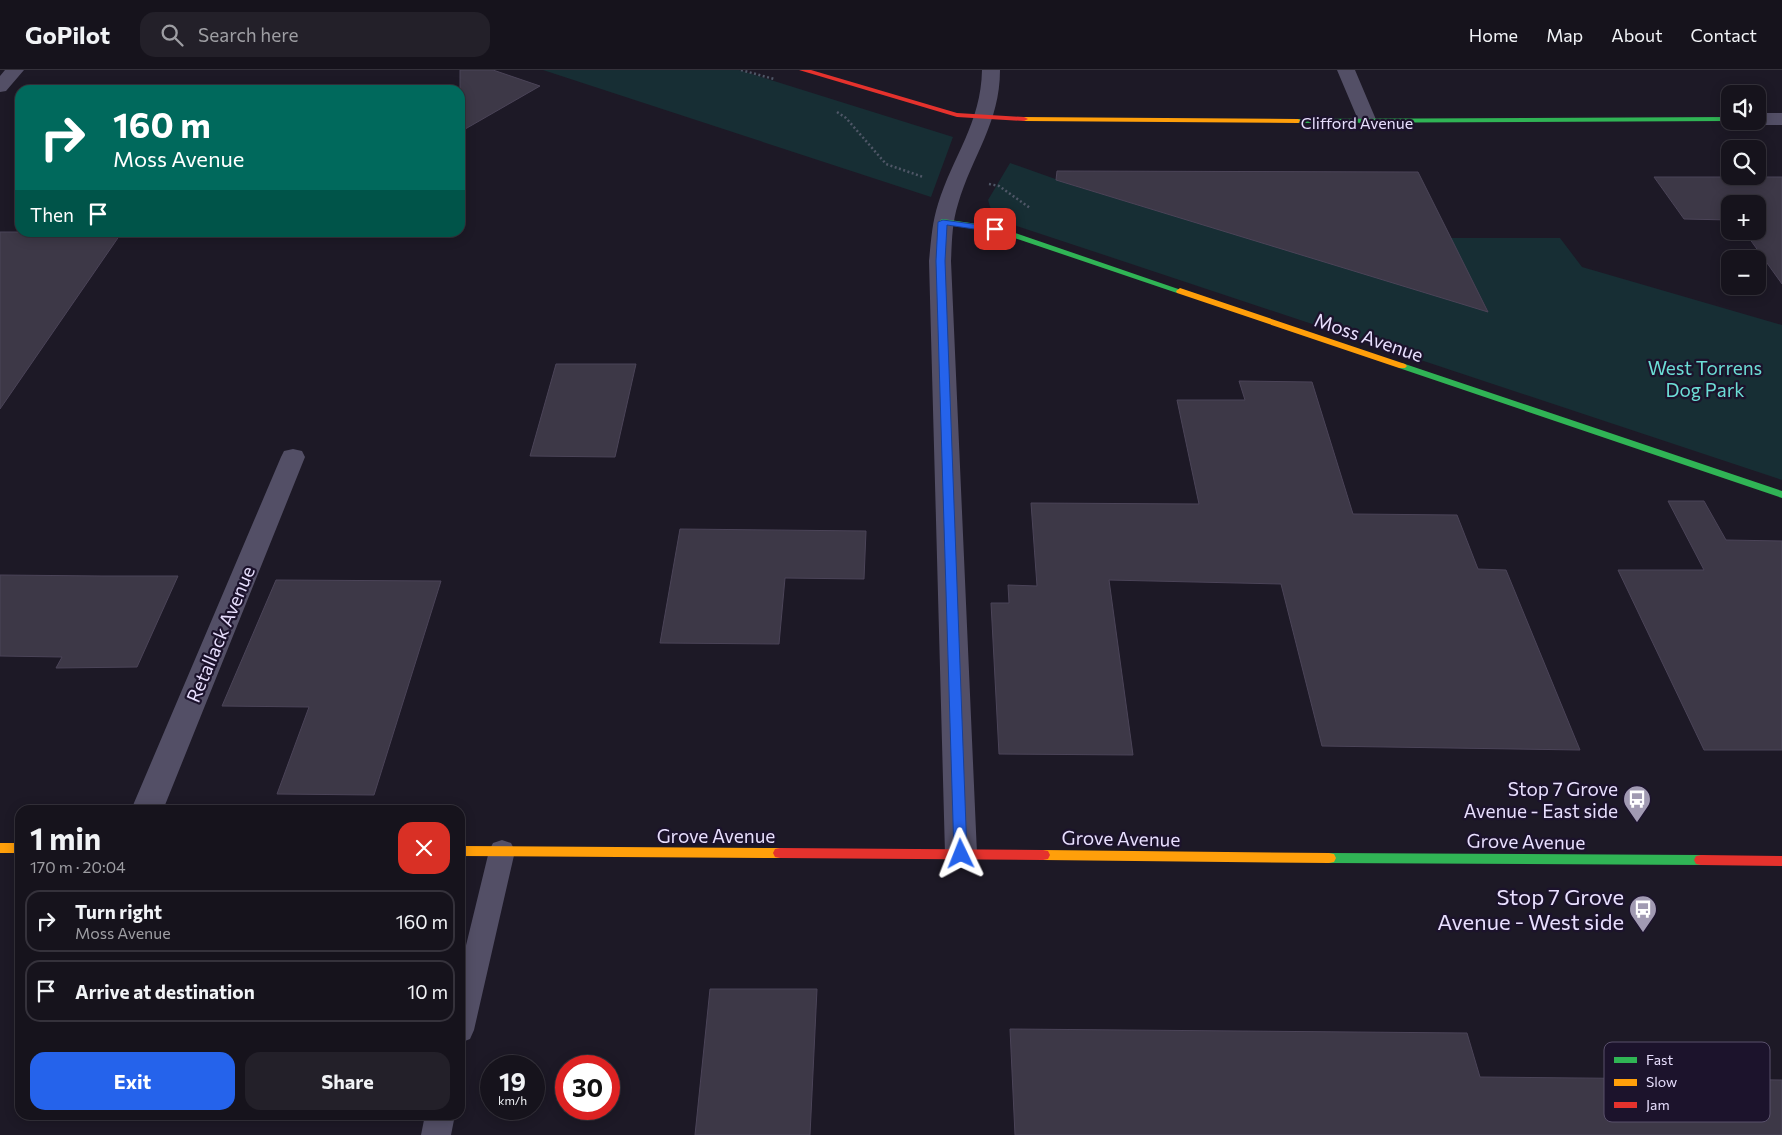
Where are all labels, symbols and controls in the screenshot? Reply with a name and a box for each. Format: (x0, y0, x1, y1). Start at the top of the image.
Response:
search box (140, 12, 490, 57)
text: GoPilot (25, 20, 110, 49)
icon: search (158, 21, 186, 49)
text: Search here (198, 23, 299, 46)
text: Home (1469, 24, 1518, 46)
text: Map (1546, 24, 1583, 46)
text: About (1611, 24, 1663, 46)
text: Contact (1691, 24, 1757, 46)
map controls (1721, 85, 1766, 295)
button: sound (1721, 85, 1766, 130)
text: 160 m (113, 102, 211, 145)
icon: right (30, 105, 95, 170)
street label: Clifford Avenue (1301, 113, 1413, 132)
button: search (1721, 140, 1766, 185)
text: Moss Avenue (113, 145, 244, 172)
button: + (1721, 195, 1766, 240)
icon: arrive (84, 200, 112, 228)
text: Then (30, 203, 74, 226)
pin (974, 208, 1016, 250)
icon: arrive (981, 215, 1009, 243)
button: − (1721, 250, 1766, 295)
street label: Moss Avenue (1312, 308, 1426, 366)
park label: West Torrens Dog Park (1648, 356, 1762, 401)
street label: Retallack Avenue (181, 562, 259, 706)
place label: Stop 7 Grove Avenue - East side (1464, 777, 1618, 822)
bus stop icon: Stop 7 Grove Avenue - East side (1622, 784, 1652, 823)
text: 1 min (30, 819, 101, 856)
button: close (398, 822, 450, 874)
street label: Grove Avenue (657, 824, 775, 847)
street label: Grove Avenue (1061, 825, 1181, 851)
position arrow (934, 827, 986, 879)
street label: Grove Avenue (1466, 828, 1586, 854)
text: 170 m · 20:04 (30, 857, 126, 876)
place label: Stop 7 Grove Avenue - West side (1437, 883, 1624, 935)
bus stop icon: Stop 7 Grove Avenue - West side (1628, 894, 1658, 933)
text: Turn right (75, 900, 162, 923)
icon: right (32, 907, 60, 935)
text: 160 m (396, 910, 448, 933)
text: Moss Avenue (75, 923, 171, 942)
icon: arrive (32, 977, 60, 1005)
text: Arrive at destination (75, 980, 255, 1003)
text: 10 m (407, 980, 448, 1003)
legend (1604, 1042, 1770, 1122)
text: Fast (1646, 1051, 1673, 1068)
button: Exit (30, 1052, 235, 1110)
button: Share (245, 1052, 450, 1110)
speed limit sign: 30 (555, 1055, 620, 1120)
text: 19 (499, 1066, 526, 1096)
text: Slow (1646, 1073, 1677, 1090)
text: km/h (498, 1093, 527, 1107)
text: Jam (1646, 1096, 1670, 1113)

